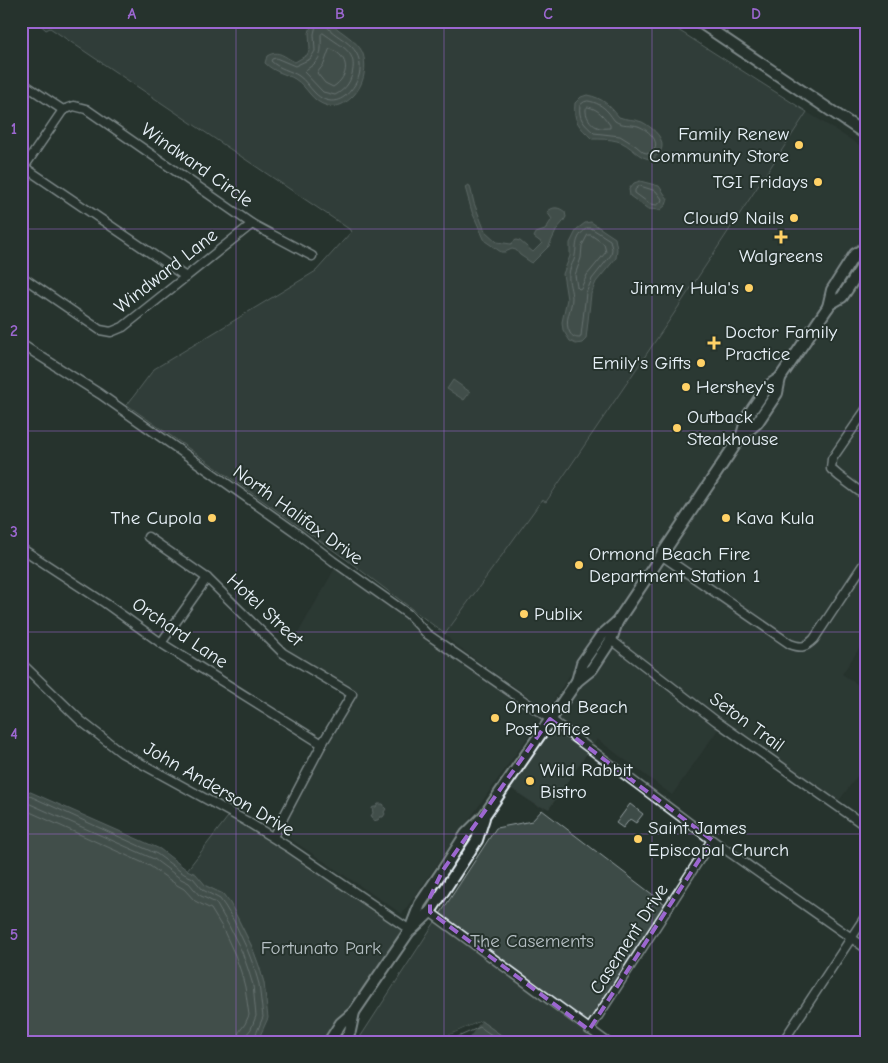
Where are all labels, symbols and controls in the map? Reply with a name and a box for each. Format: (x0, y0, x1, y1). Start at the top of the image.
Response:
text: A (128, 5, 137, 23)
text: B (335, 5, 345, 23)
text: C (543, 5, 553, 23)
text: D (751, 5, 761, 23)
street label: Windward Circle (137, 118, 257, 212)
text: 1 (11, 120, 17, 138)
place label: Family Renew Community Store (649, 123, 790, 167)
marker: Family Renew Community Store (793, 139, 805, 151)
place label: TGI Fridays (713, 171, 808, 193)
marker: TGI Fridays (812, 176, 824, 188)
place label: Cloud9 Nails (683, 207, 784, 229)
marker: Cloud9 Nails (788, 212, 800, 224)
street label: Windward Lane (110, 224, 222, 318)
marker: Walgreens (775, 231, 787, 243)
place label: Walgreens (739, 245, 823, 267)
place label: Jimmy Hula's (631, 277, 739, 299)
marker: Jimmy Hula's (743, 282, 755, 294)
place label: Doctor Family Practice (725, 321, 838, 365)
text: 2 (10, 322, 18, 340)
marker: Doctor Family Practice (707, 336, 721, 350)
place label: Emily's Gifts (592, 352, 691, 374)
marker: Emily's Gifts (695, 357, 707, 369)
place label: Hershey's (696, 376, 775, 398)
marker: Hershey's (680, 381, 692, 393)
place label: Outback Steakhouse (687, 406, 778, 450)
marker: Outback Steakhouse (671, 422, 683, 434)
street label: North Halifax Drive (229, 461, 367, 569)
place label: The Cupola (111, 507, 202, 529)
place label: Kava Kula (736, 507, 814, 529)
marker: The Cupola (206, 512, 218, 524)
marker: Kava Kula (720, 512, 732, 524)
text: 3 (10, 523, 18, 541)
place label: Ormond Beach Fire Department Station 1 (589, 543, 760, 587)
marker: Ormond Beach Fire Department Station 1 (573, 559, 585, 571)
street label: Hotel Street (222, 569, 308, 651)
street label: Orchard Lane (128, 593, 232, 673)
place label: Publix (534, 603, 583, 625)
marker: Publix (518, 608, 530, 620)
street label: Seton Trail (705, 687, 789, 757)
place label: Ormond Beach Post Office (505, 696, 628, 740)
marker: Ormond Beach Post Office (489, 712, 501, 724)
text: 4 (10, 725, 18, 743)
street label: John Anderson Drive (140, 737, 298, 841)
place label: Wild Rabbit Bistro (540, 759, 633, 803)
marker: Wild Rabbit Bistro (524, 775, 536, 787)
place label: Saint James Episcopal Church (648, 817, 789, 861)
marker: Saint James Episcopal Church (632, 833, 644, 845)
street label: Casement Drive (585, 880, 673, 998)
text: 5 (10, 926, 18, 944)
park label: The Casements (470, 930, 594, 952)
park label: Fortunato Park (261, 937, 382, 959)

